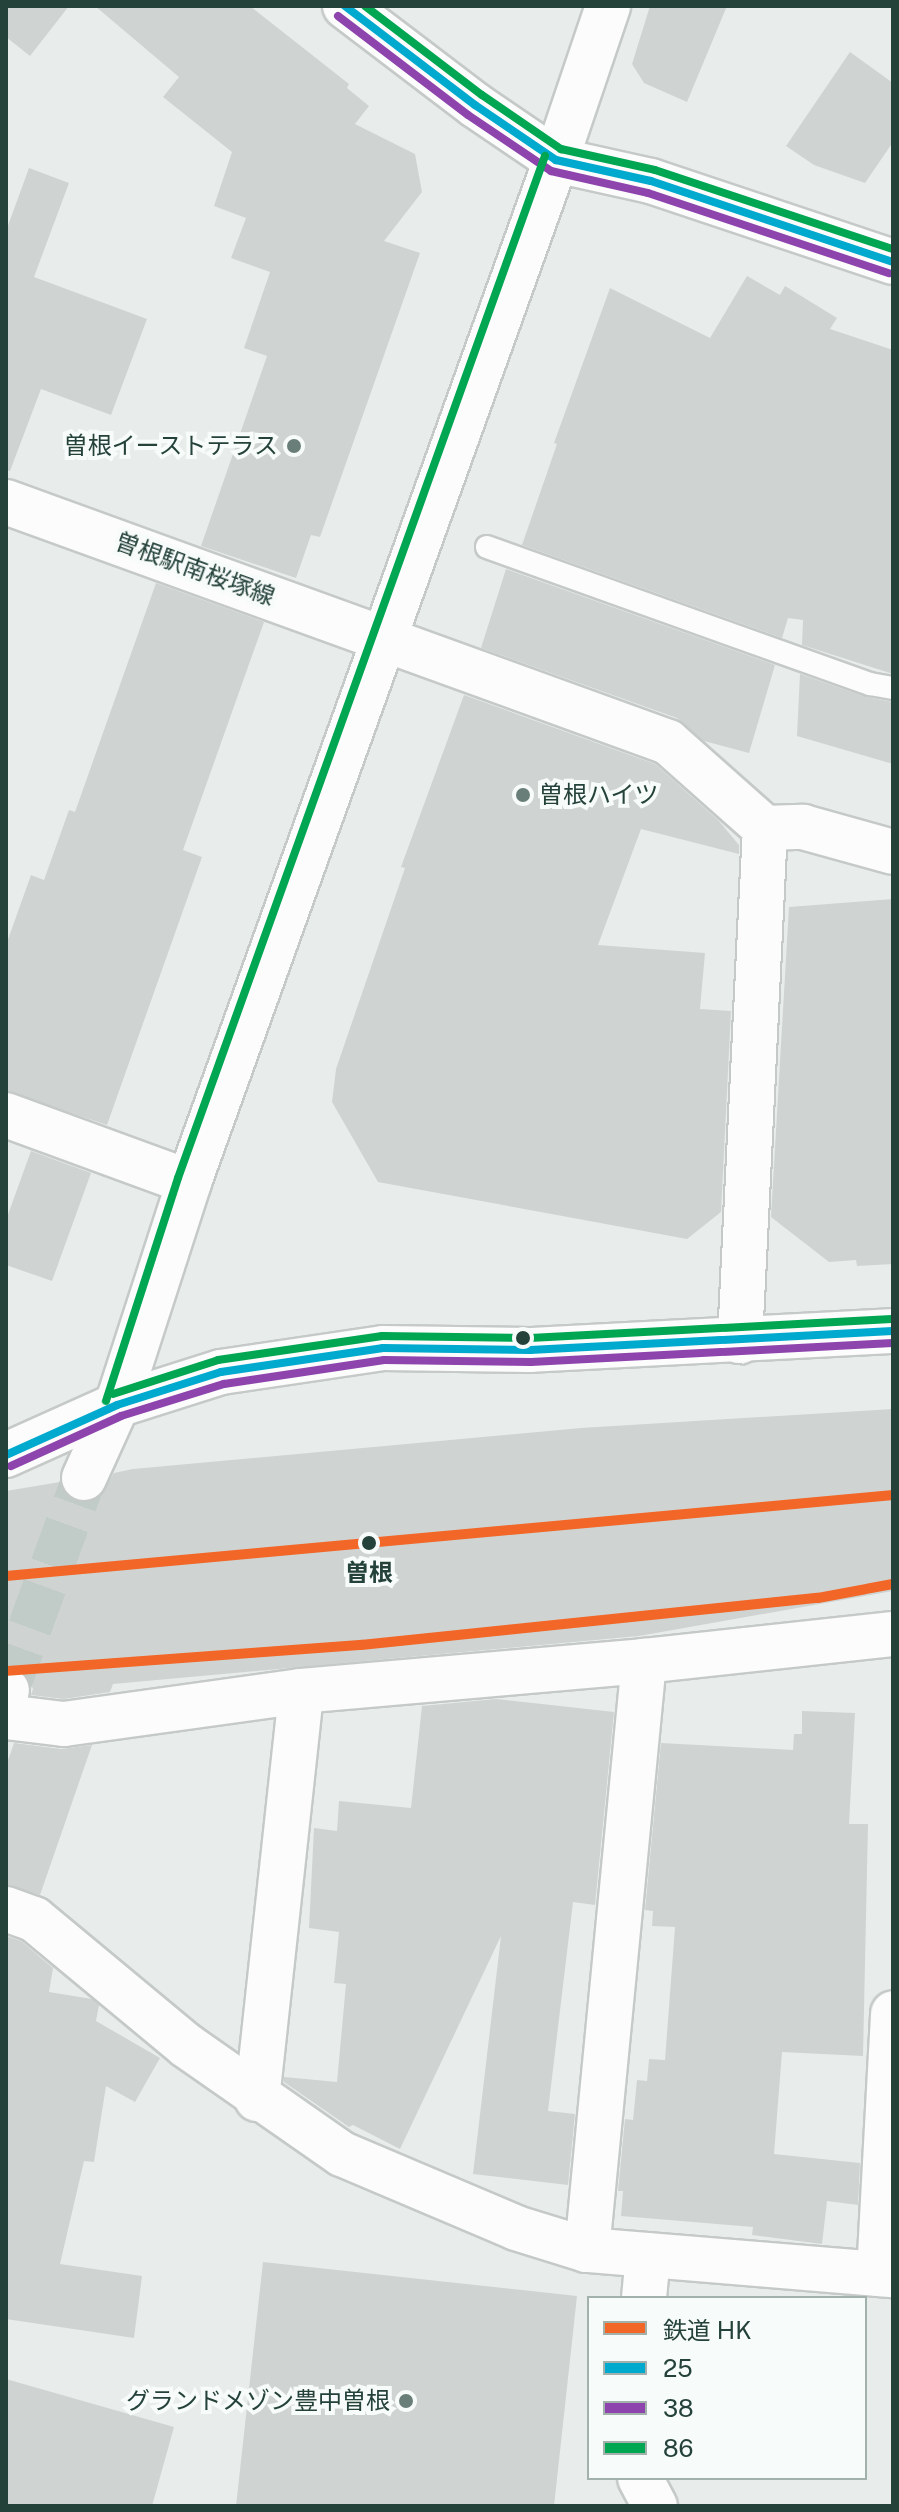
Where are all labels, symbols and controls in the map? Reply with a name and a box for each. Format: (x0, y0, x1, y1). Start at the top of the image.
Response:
place label: 曽根イーストテラス (62, 432, 278, 460)
marker: 曽根イーストテラス (285, 437, 303, 455)
street label: 曽根駅南桜塚線 (111, 527, 279, 611)
place label: 曽根ハイツ (539, 781, 659, 809)
marker: 曽根ハイツ (514, 786, 532, 804)
unlabelled marker (515, 1330, 531, 1346)
marker: 曽根 (357, 1531, 381, 1555)
place label: 曽根 (345, 1559, 393, 1587)
legend (587, 2296, 867, 2480)
text: 鉄道 HK (663, 2316, 752, 2344)
text: 25 (663, 2354, 693, 2382)
place label: グランドメゾン豊中曽根 (126, 2387, 390, 2415)
marker: グランドメゾン豊中曽根 (397, 2392, 415, 2410)
text: 38 (663, 2394, 694, 2422)
text: 86 (663, 2434, 693, 2462)

